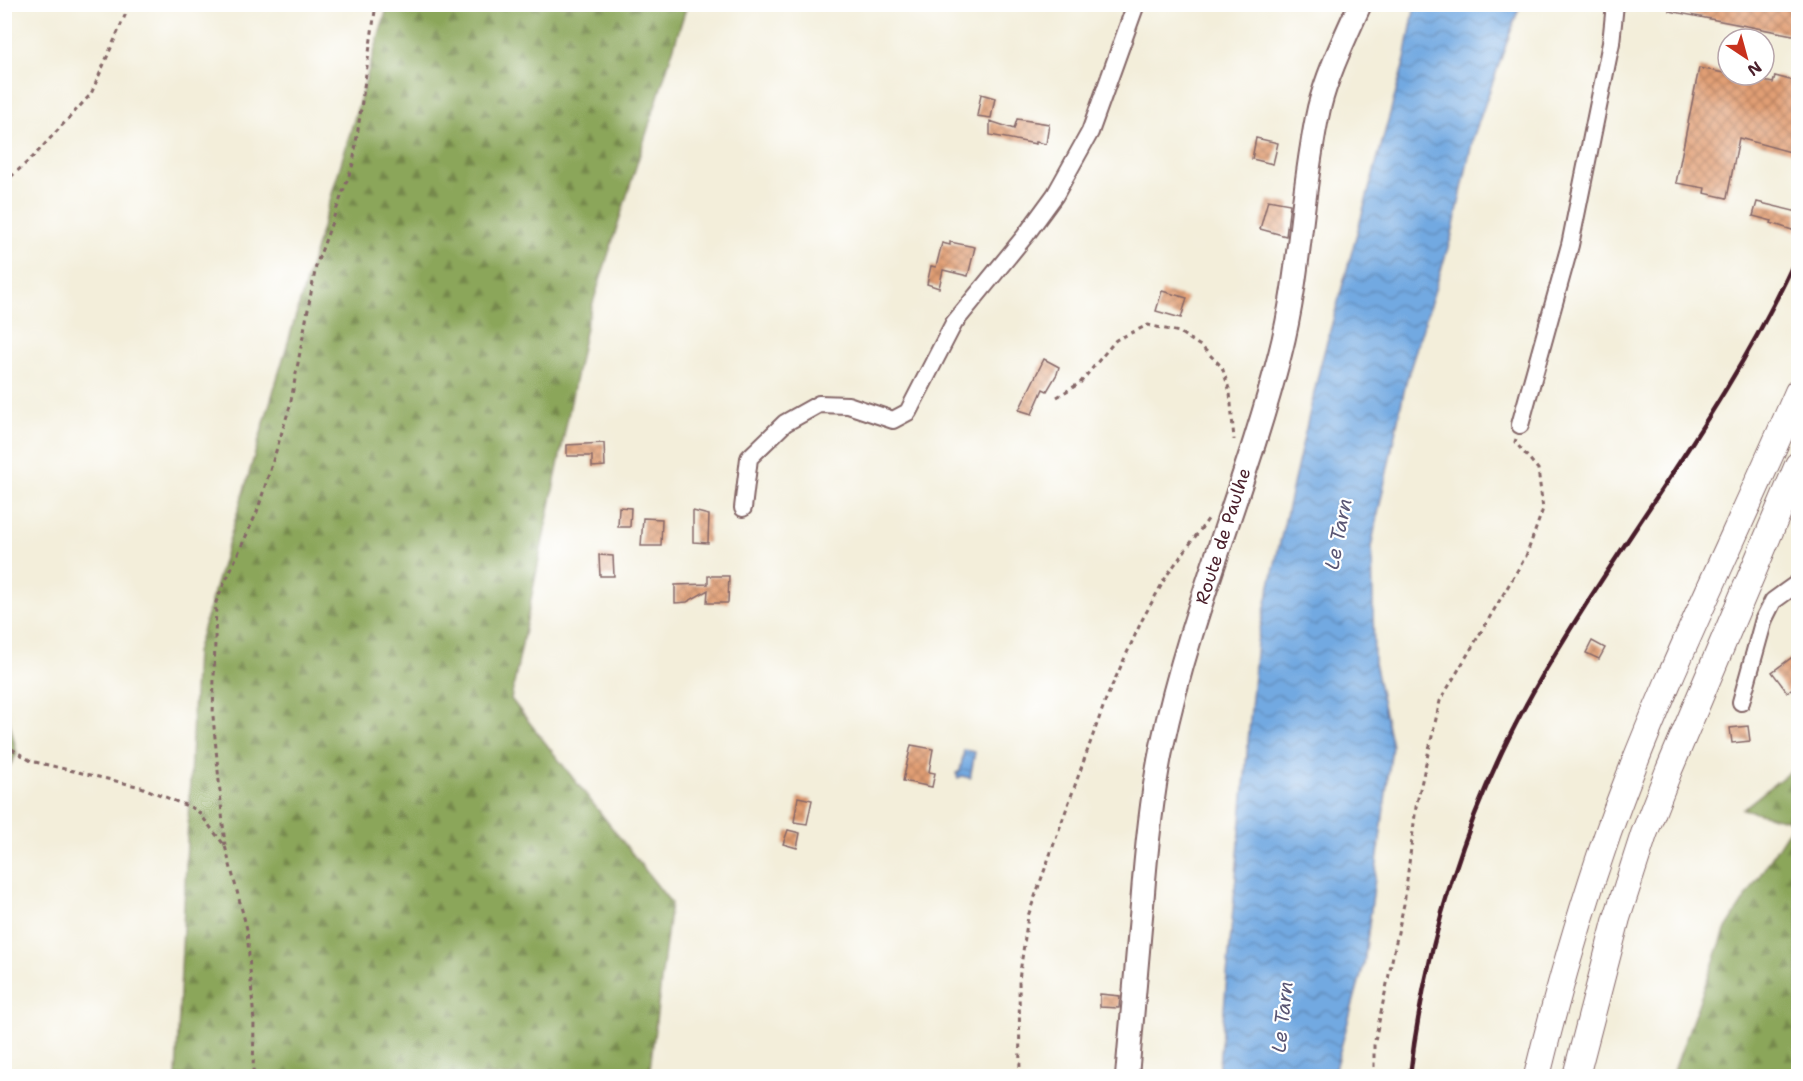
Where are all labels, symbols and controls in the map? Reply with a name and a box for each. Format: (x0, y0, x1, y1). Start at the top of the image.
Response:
north arrow (1716, 27, 1776, 87)
text: N (1743, 57, 1766, 81)
street label: Route de Paulhe (1190, 465, 1256, 607)
water label: Le Tarn (1318, 496, 1358, 572)
water label: Le Tarn (1265, 980, 1299, 1054)

